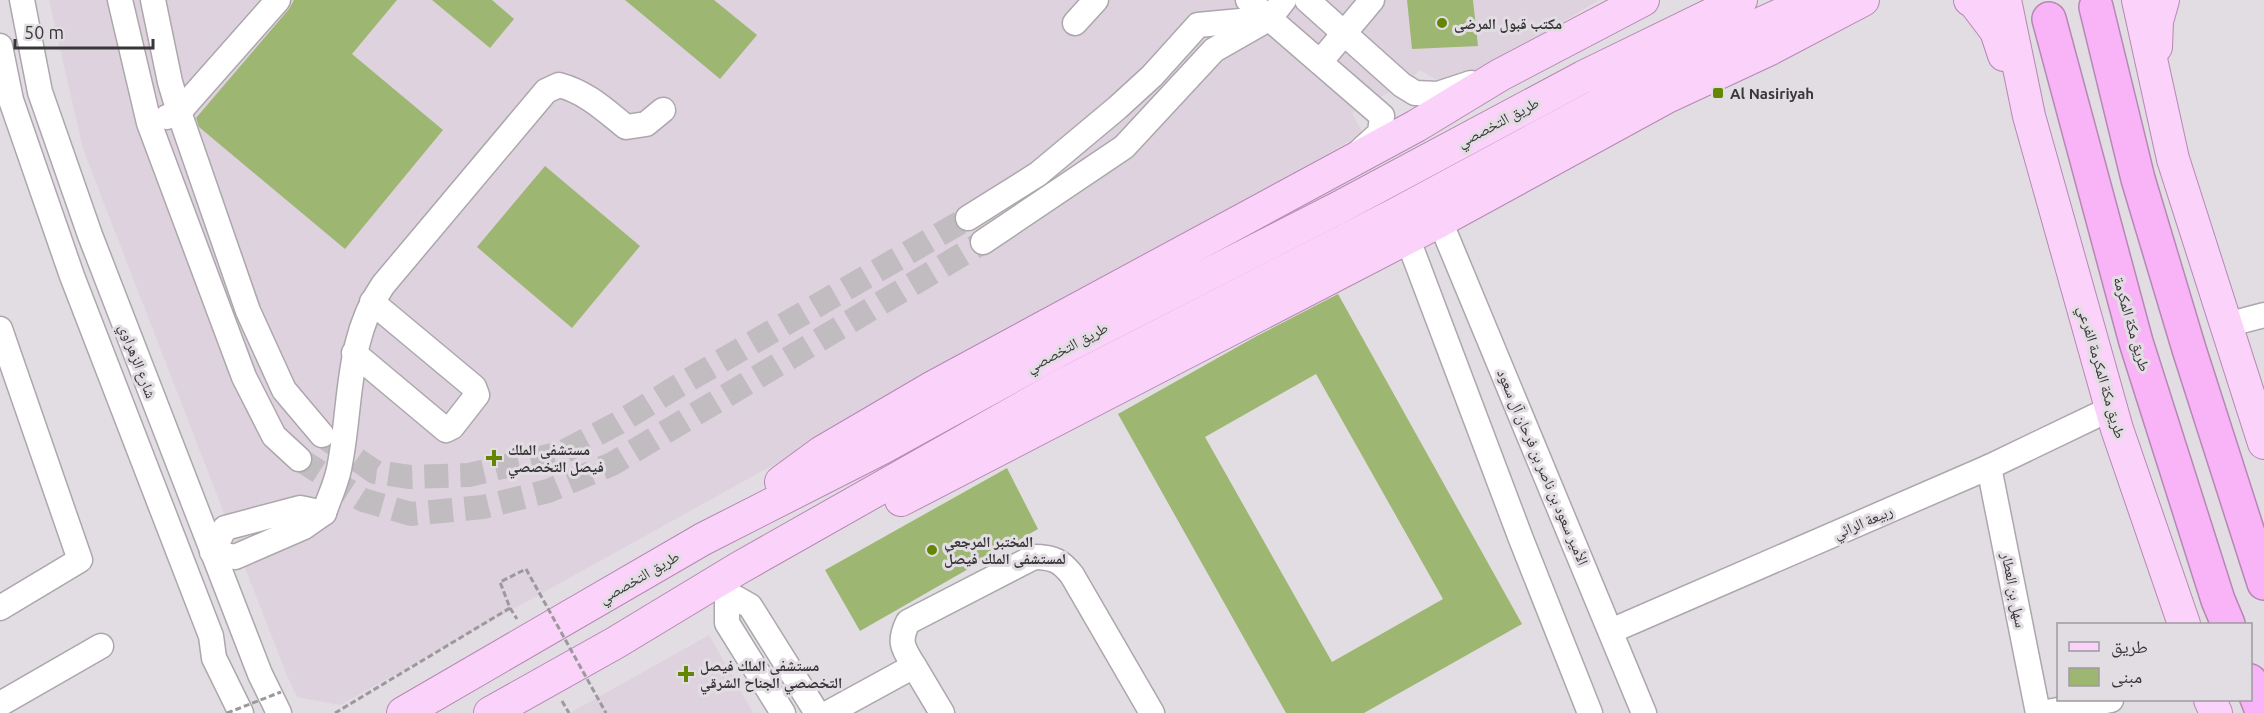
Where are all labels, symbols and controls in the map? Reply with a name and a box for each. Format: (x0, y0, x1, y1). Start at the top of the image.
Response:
scale bar (15, 12, 153, 50)
place label: مكتب قبول المرضى (1454, 15, 1562, 33)
marker: مكتب قبول المرضى (1435, 16, 1449, 30)
text: 50 m (24, 22, 64, 42)
place label: Al Nasiriyah (1730, 85, 1814, 102)
marker: Al Nasiriyah (1711, 86, 1725, 100)
street label: طريق التخصصي (1454, 93, 1544, 154)
street label: طريق مكة المكرمة (2108, 275, 2154, 374)
street label: طريق مكة المكرمة الفرعي (2071, 304, 2129, 442)
street label: طريق التخصصي (1023, 318, 1113, 379)
street label: شارع الزهراوي (112, 321, 160, 402)
street label: الأمير سعود بن ناصر بن فرحان آل سعود (1492, 367, 1592, 568)
place label: مستشفى الملك فيصل التخصصي (508, 441, 604, 478)
marker: مستشفى الملك فيصل التخصصي (485, 449, 503, 467)
street label: ربيعة الرائي (1831, 502, 1897, 546)
place label: المختبر المرجعي لمستشفى الملك فيصل (944, 533, 1066, 568)
marker: المختبر المرجعي لمستشفى الملك فيصل (925, 543, 939, 557)
street label: طريق التخصصي (596, 547, 684, 610)
street label: سهل بن العطار (1996, 550, 2030, 630)
legend (2057, 623, 2252, 701)
text: طريق (2111, 636, 2148, 658)
place label: مستشفى الملك فيصل التخصصي الجناح الشرقي (700, 657, 842, 694)
marker: مستشفى الملك فيصل التخصصي الجناح الشرقي (677, 665, 695, 683)
text: مبنى (2111, 666, 2142, 688)

